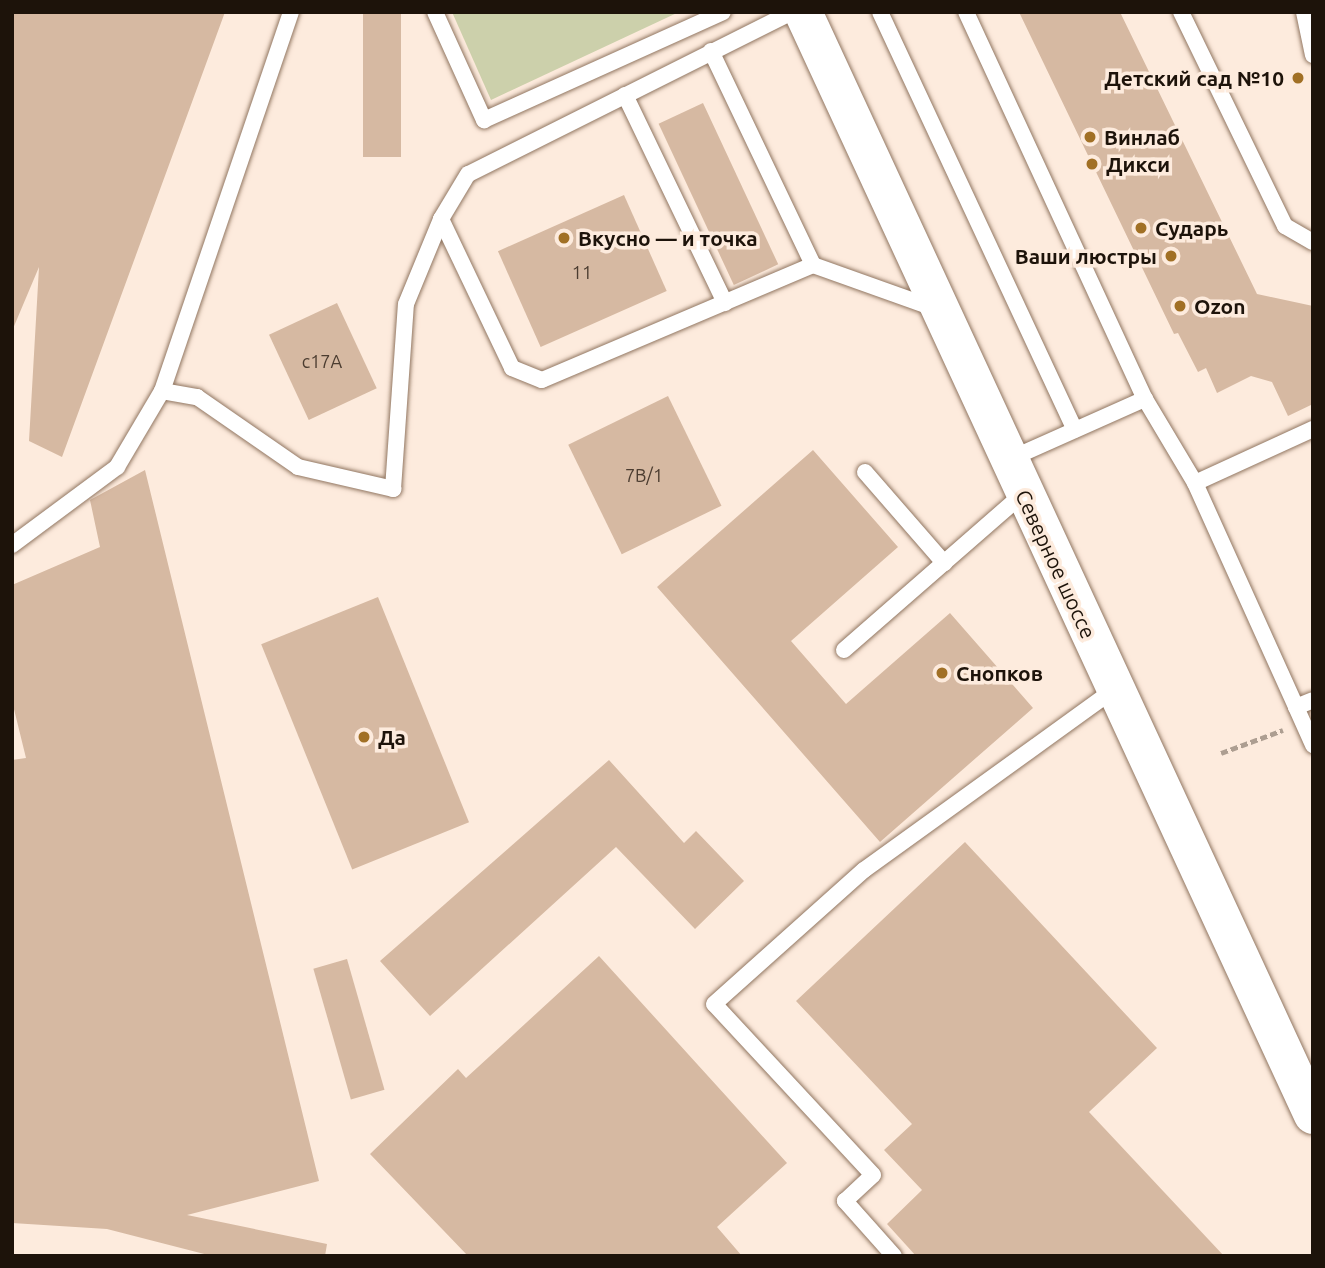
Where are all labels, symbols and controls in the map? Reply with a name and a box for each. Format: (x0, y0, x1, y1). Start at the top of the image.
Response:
place label: Детский сад №10 (1104, 65, 1284, 91)
marker: Детский сад №10 (1290, 70, 1306, 86)
place label: Винлаб (1104, 124, 1180, 150)
marker: Винлаб (1082, 129, 1098, 145)
place label: Дикси (1106, 151, 1170, 177)
marker: Дикси (1084, 156, 1100, 172)
place label: Сударь (1155, 215, 1228, 241)
marker: Сударь (1133, 220, 1149, 236)
place label: Вкусно — и точка (578, 225, 758, 251)
marker: Вкусно — и точка (556, 230, 572, 246)
place label: Ваши люстры (1015, 243, 1157, 269)
marker: Ваши люстры (1163, 248, 1179, 264)
house number: 11 (572, 261, 592, 283)
place label: Ozon (1194, 293, 1245, 319)
marker: Ozon (1172, 298, 1188, 314)
house number: с17А (302, 350, 342, 372)
house number: 7В/1 (625, 464, 663, 486)
street label: Северное шоссе (1010, 486, 1102, 642)
place label: Снопков (956, 660, 1043, 686)
marker: Снопков (934, 665, 950, 681)
place label: Да (378, 724, 406, 750)
marker: Да (356, 729, 372, 745)

